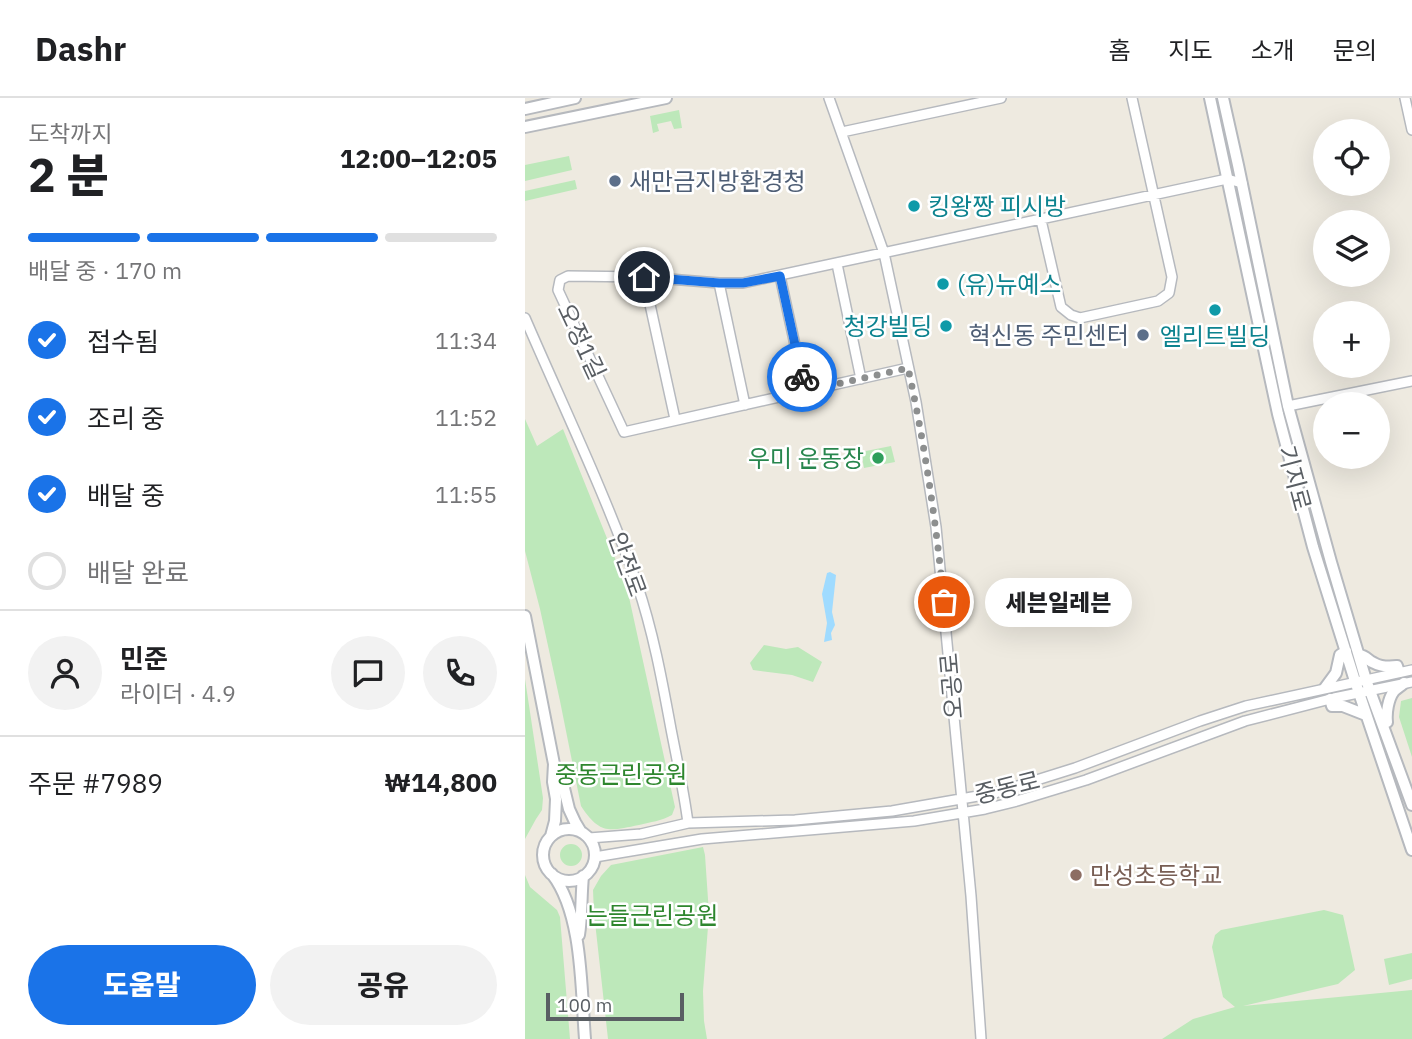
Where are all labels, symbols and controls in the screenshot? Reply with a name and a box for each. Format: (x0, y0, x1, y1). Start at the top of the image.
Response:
text: Dashr (35, 27, 126, 70)
text: 홈 (1108, 34, 1130, 66)
text: 지도 (1168, 34, 1213, 66)
text: 소개 (1251, 34, 1295, 66)
text: 문의 (1333, 34, 1377, 66)
text: 도착까지 (28, 118, 113, 148)
map controls (1313, 119, 1390, 469)
button: locate (1313, 119, 1390, 196)
text: 12:00–12:05 (340, 141, 497, 175)
text: 2 분 (28, 145, 109, 205)
place label: 새만금지방환경청 (629, 165, 806, 197)
marker: 새만금지방환경청 (607, 173, 623, 189)
place label: 킹왕짱 피시방 (928, 190, 1066, 222)
marker: 킹왕짱 피시방 (906, 198, 922, 214)
button: layers (1313, 210, 1390, 287)
pin (614, 247, 674, 307)
text: 배달 중 · 170 m (28, 255, 182, 285)
icon: home (625, 258, 663, 296)
place label: (유)뉴예스 (957, 268, 1061, 300)
marker: (유)뉴예스 (935, 276, 951, 292)
street label: 오정1길 (550, 298, 614, 384)
button: + (1313, 301, 1390, 378)
marker: 엘리트빌딩 (1207, 302, 1223, 318)
place label: 청강빌딩 (844, 310, 932, 342)
marker: 청강빌딩 (938, 318, 954, 334)
place label: 혁신동 주민센터 (969, 319, 1129, 351)
place label: 엘리트빌딩 (1160, 320, 1270, 352)
icon: check (28, 321, 66, 359)
text: 접수됨 (87, 324, 159, 358)
text: 11:34 (435, 325, 497, 355)
marker: 혁신동 주민센터 (1135, 327, 1151, 343)
courier (767, 342, 837, 412)
icon: bike (783, 358, 821, 396)
button: − (1313, 392, 1390, 469)
icon: check (28, 398, 66, 436)
text: 조리 중 (87, 401, 165, 435)
text: 11:52 (435, 402, 497, 432)
place label: 우미 운동장 (748, 442, 864, 474)
street label: 기지로 (1271, 442, 1319, 514)
marker: 우미 운동장 (870, 450, 886, 466)
icon: check (28, 475, 66, 513)
text: 배달 중 (87, 478, 165, 512)
text: 11:55 (435, 479, 497, 509)
street label: 안전로 (602, 527, 654, 601)
text: 배달 완료 (87, 555, 189, 589)
pin (914, 572, 974, 632)
callout: 세븐일레븐 (986, 578, 1133, 626)
icon: bag (925, 583, 963, 621)
text: 세븐일레븐 (1006, 587, 1111, 617)
button: person (28, 636, 102, 710)
button: chat (331, 636, 405, 710)
button: phone (423, 636, 497, 710)
text: 민준 (120, 641, 168, 675)
street label: 오공로 (932, 652, 970, 720)
text: 라이더 · 4.9 (120, 678, 236, 708)
park label: 중동근린공원 (555, 758, 687, 790)
street label: 중동로 (971, 763, 1043, 811)
text: ₩14,800 (384, 765, 497, 799)
text: 주문 #7989 (28, 766, 163, 800)
place label: 만성초등학교 (1090, 859, 1222, 891)
marker: 만성초등학교 (1068, 867, 1084, 883)
park label: 는들근린공원 (586, 899, 718, 931)
button: 도움말 (28, 945, 256, 1025)
button: 공유 (270, 945, 497, 1025)
scale bar (546, 990, 684, 1022)
text: 100 m (557, 993, 612, 1017)

